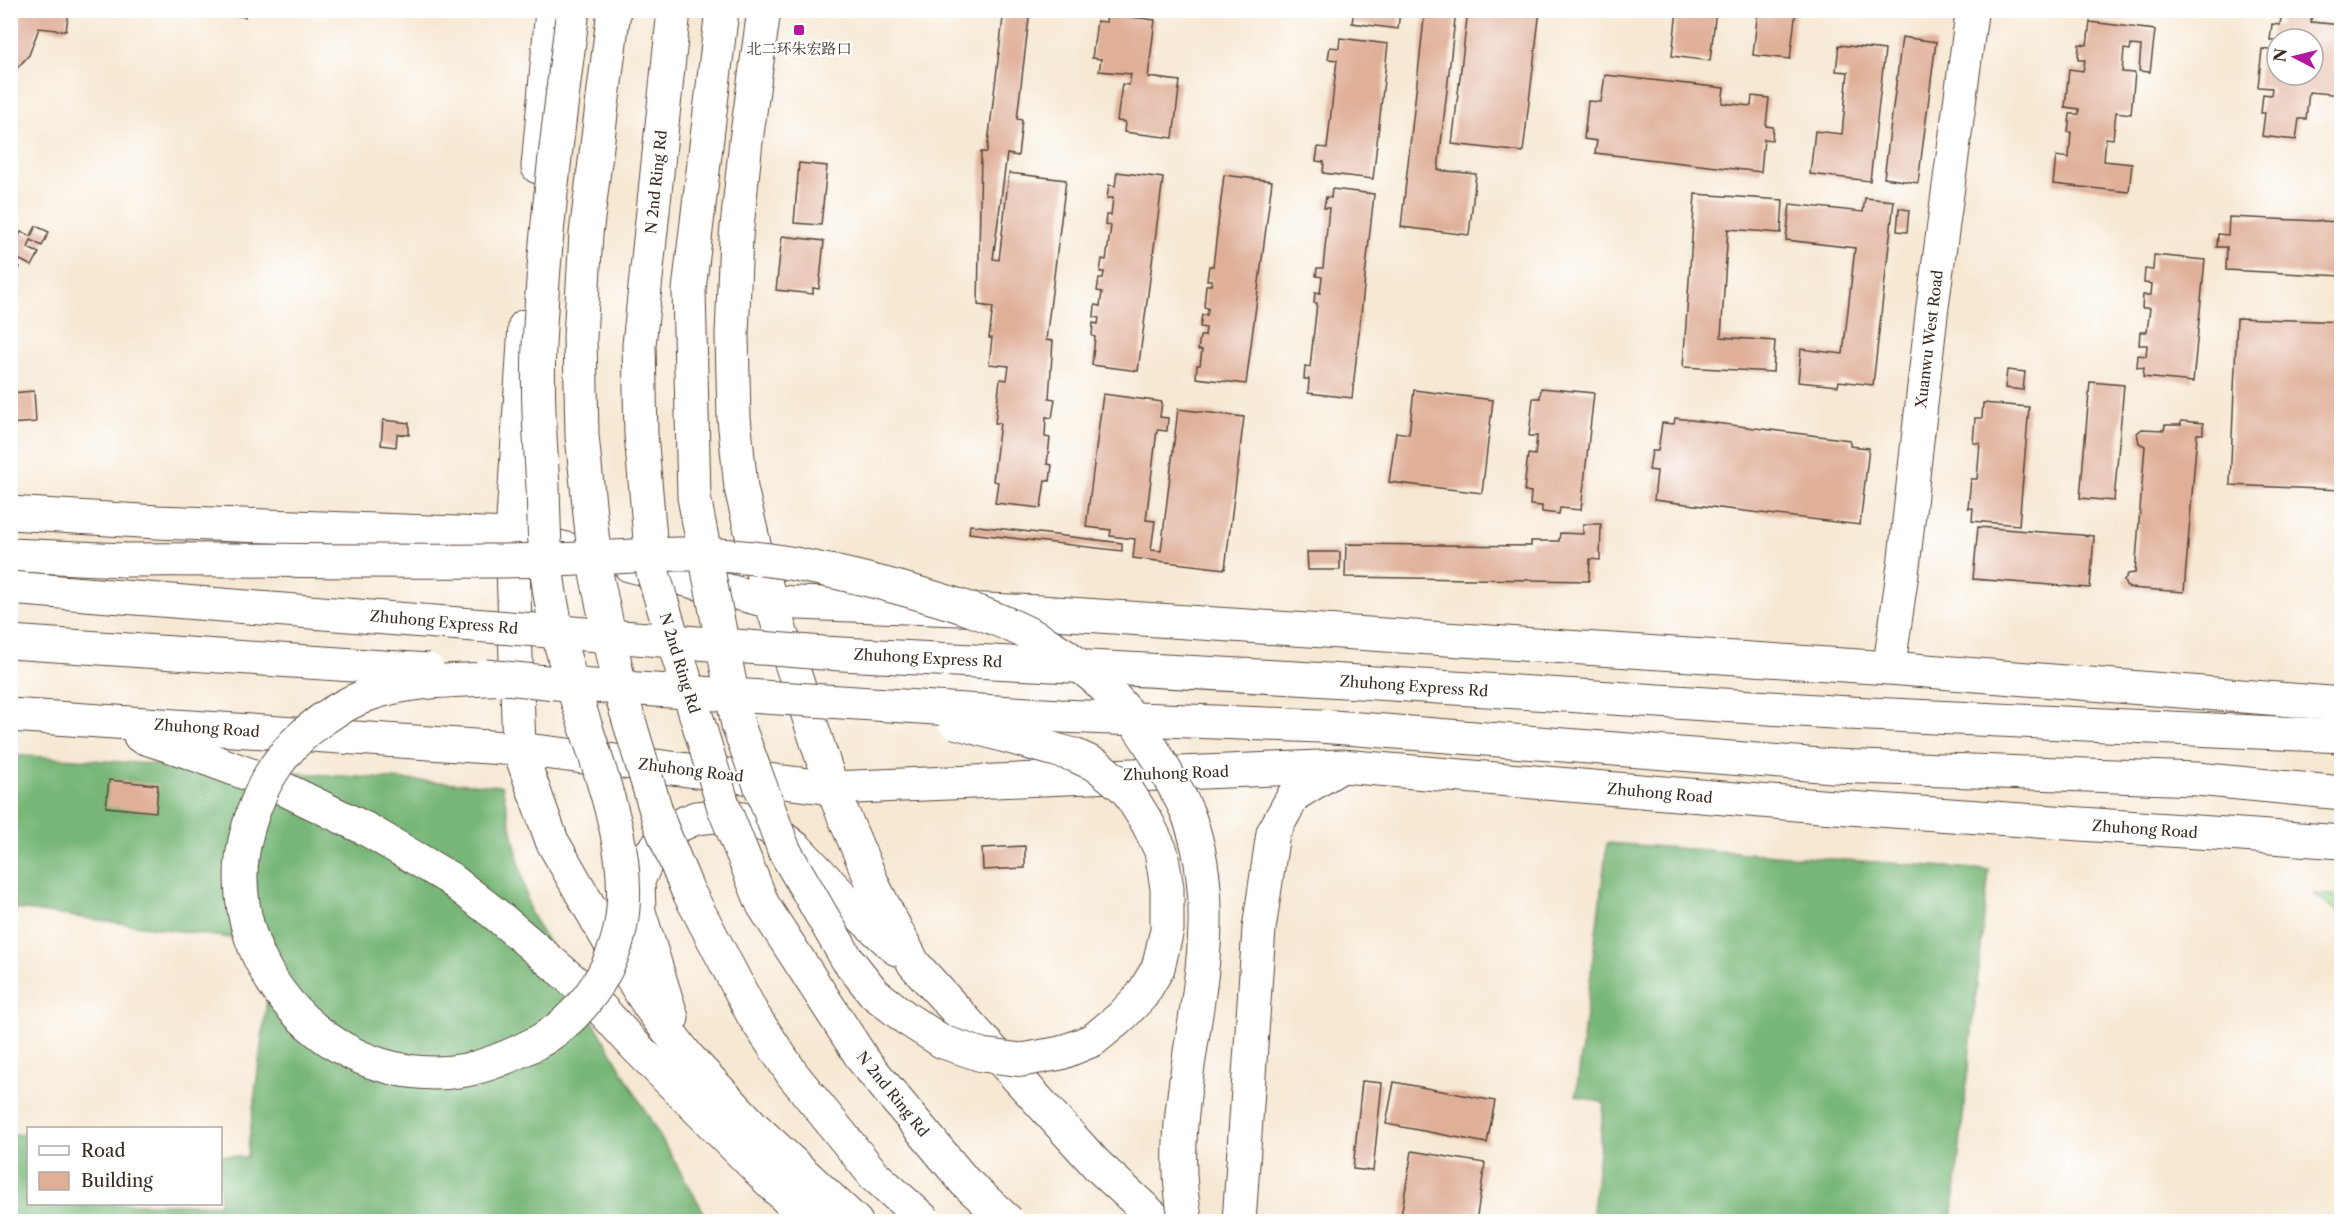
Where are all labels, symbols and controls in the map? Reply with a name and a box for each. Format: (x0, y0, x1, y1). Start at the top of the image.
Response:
marker: 北二环朱宏路口 (792, 23, 806, 37)
north arrow (2265, 27, 2325, 87)
place label: 北二环朱宏路口 (746, 39, 852, 58)
text: N (2269, 47, 2291, 63)
street label: N 2nd Ring Rd (641, 129, 671, 235)
street label: Xuanwu West Road (1911, 269, 1947, 410)
street label: Zhuhong Express Rd (369, 606, 519, 638)
street label: N 2nd Ring Rd (656, 610, 704, 716)
street label: Zhuhong Express Rd (853, 645, 1003, 671)
street label: Zhuhong Express Rd (1339, 671, 1489, 701)
street label: Zhuhong Road (154, 715, 260, 741)
street label: Zhuhong Road (637, 754, 745, 786)
street label: Zhuhong Road (1123, 762, 1229, 784)
street label: Zhuhong Road (1606, 779, 1714, 807)
street label: Zhuhong Road (2092, 816, 2198, 842)
street label: N 2nd Ring Rd (853, 1047, 933, 1141)
legend (27, 1127, 222, 1205)
text: Road (81, 1140, 126, 1162)
text: Building (81, 1170, 153, 1192)

